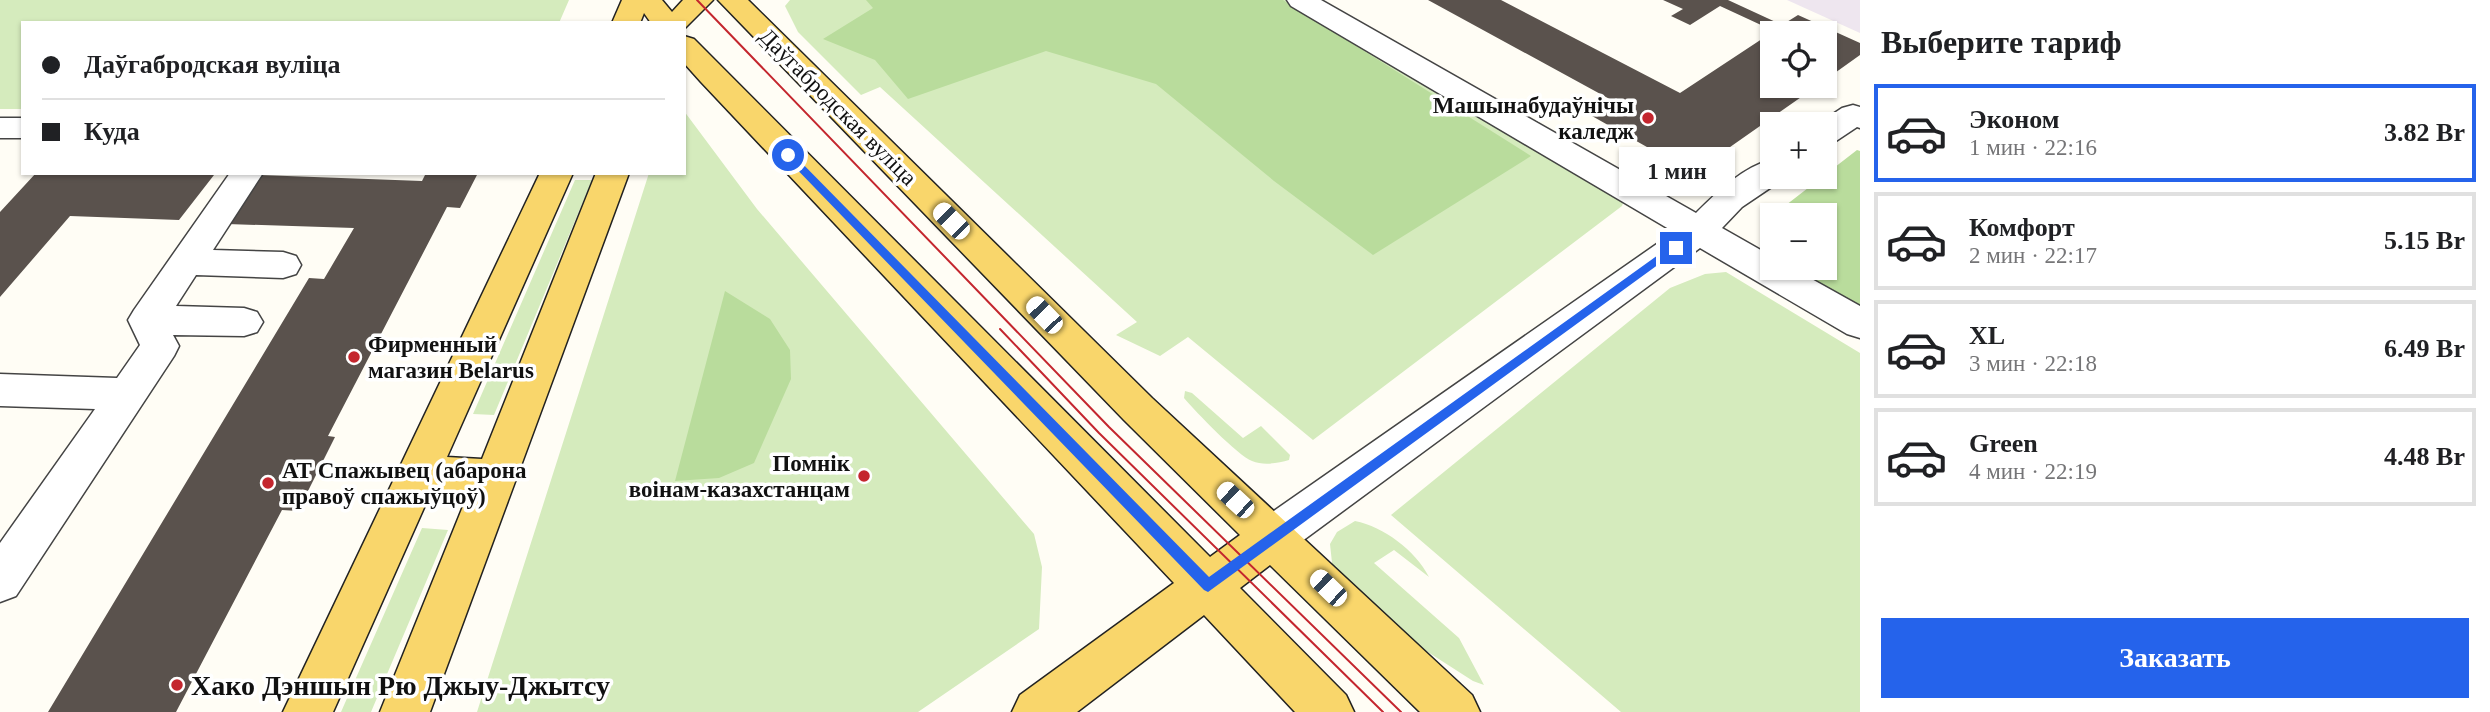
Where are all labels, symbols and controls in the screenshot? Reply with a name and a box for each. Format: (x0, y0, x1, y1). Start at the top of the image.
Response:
map controls (1760, 21, 1837, 280)
button: locate (1760, 21, 1837, 98)
street label: Даўгабродская вуліца (754, 23, 922, 191)
text: Выберите тариф (1881, 24, 2122, 60)
text: Даўгабродская вуліца (84, 50, 341, 79)
place label: Машынабудаўнічы каледж (1433, 93, 1634, 144)
icon: car (1885, 102, 1948, 165)
text: Эконом (1969, 105, 2059, 134)
marker: Машынабудаўнічы каледж (1640, 110, 1656, 126)
button: + (1760, 112, 1837, 189)
text: Куда (84, 117, 140, 146)
text: 3.82 Br (2384, 118, 2465, 147)
text: 1 мин · 22:16 (1969, 135, 2097, 160)
route start (772, 139, 804, 171)
callout: 1 мин (1618, 146, 1734, 196)
text: 1 мин (1647, 159, 1707, 184)
car (929, 199, 974, 243)
button: − (1760, 203, 1837, 280)
icon: car (1885, 210, 1948, 273)
text: Комфорт (1969, 213, 2075, 242)
text: 5.15 Br (2384, 226, 2465, 255)
route end (1660, 232, 1692, 264)
text: 2 мин · 22:17 (1969, 243, 2097, 268)
car (1022, 293, 1067, 337)
icon: car (1885, 318, 1948, 381)
text: XL (1969, 321, 2005, 350)
place label: Фирменный магазин Belarus (368, 332, 534, 383)
text: 6.49 Br (2384, 334, 2465, 363)
marker: Фирменный магазин Belarus (346, 349, 362, 365)
text: 3 мин · 22:18 (1969, 351, 2097, 376)
icon: car (1885, 426, 1948, 489)
text: Green (1969, 429, 2038, 458)
text: 4.48 Br (2384, 442, 2465, 471)
place label: Помнік воінам-казахстанцам (629, 451, 851, 502)
place label: АТ Спажывец (абарона правоў спажыўцоў) (282, 458, 527, 509)
text: 4 мин · 22:19 (1969, 459, 2097, 484)
marker: Помнік воінам-казахстанцам (856, 468, 872, 484)
marker: АТ Спажывец (абарона правоў спажыўцоў) (260, 475, 276, 491)
car (1213, 478, 1258, 522)
car (1306, 566, 1351, 610)
button: Заказать (1881, 618, 2469, 698)
place label: Хако Дэншын Рю Джыу-Джытсу (191, 670, 610, 701)
marker: Хако Дэншын Рю Джыу-Джытсу (169, 677, 185, 693)

